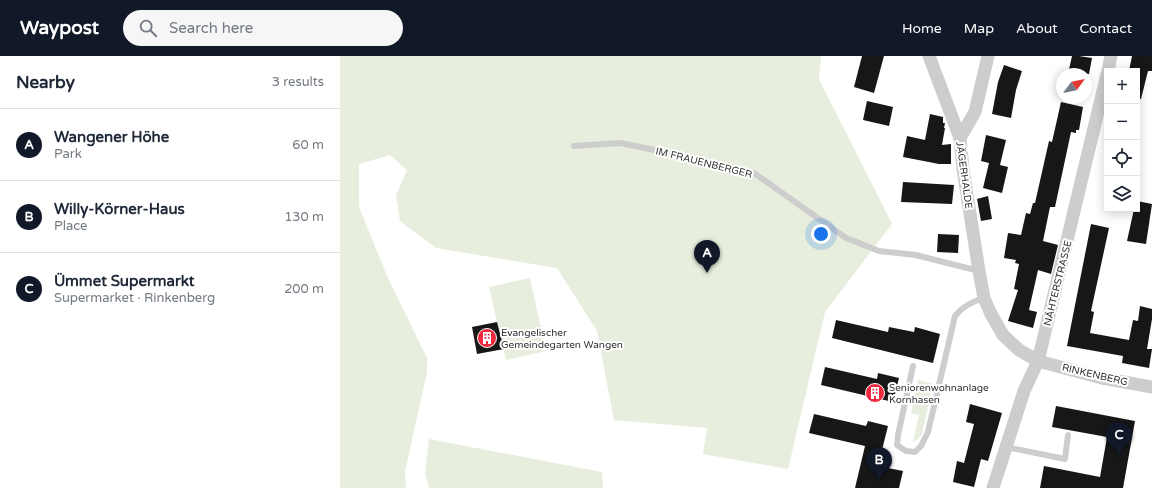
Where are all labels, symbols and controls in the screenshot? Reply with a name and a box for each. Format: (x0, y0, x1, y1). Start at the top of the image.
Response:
search box (123, 10, 403, 46)
text: Waypost (20, 17, 99, 39)
icon: search (137, 17, 159, 39)
text: Search here (169, 19, 253, 37)
text: Home (902, 20, 942, 37)
text: Map (964, 20, 994, 37)
text: About (1016, 20, 1058, 37)
text: Contact (1080, 20, 1132, 37)
north arrow (1056, 68, 1092, 104)
map controls (1104, 68, 1140, 212)
button: + (1104, 68, 1140, 104)
text: Nearby (16, 72, 75, 93)
text: 3 results (272, 74, 324, 90)
button: − (1104, 104, 1140, 140)
text: Wangener Höhe (54, 128, 169, 146)
text: A (24, 137, 34, 153)
text: 60 m (292, 137, 324, 153)
button: locate (1104, 140, 1140, 176)
street label: JÄGERHALDE (953, 141, 975, 210)
street label: IM FRAUENBERGER (654, 145, 753, 181)
text: Park (54, 146, 82, 162)
button: layers (1104, 176, 1140, 212)
text: Willy-Körner-Haus (54, 200, 185, 218)
text: B (24, 209, 34, 225)
text: 130 m (284, 209, 324, 225)
text: Place (54, 218, 87, 234)
your location (811, 224, 831, 244)
street label: NÄHTERSTRASSE (1042, 239, 1074, 327)
pin: A (694, 240, 720, 273)
text: Ümmet Supermarkt (54, 272, 195, 290)
text: C (24, 281, 34, 297)
text: 200 m (284, 281, 324, 297)
text: Supermarket · Rinkenberg (54, 290, 215, 306)
building icon: Evangelischer Gemeindegarten Wangen (476, 327, 498, 349)
place label: Evangelischer Gemeindegarten Wangen (501, 327, 623, 351)
street label: RINKENBERG (1061, 362, 1129, 388)
building icon: Seniorenwohnanlage Kornhasen (864, 382, 886, 404)
place label: Seniorenwohnanlage Kornhasen (889, 382, 989, 406)
pin: C (1106, 422, 1132, 455)
pin: B (866, 447, 892, 480)

